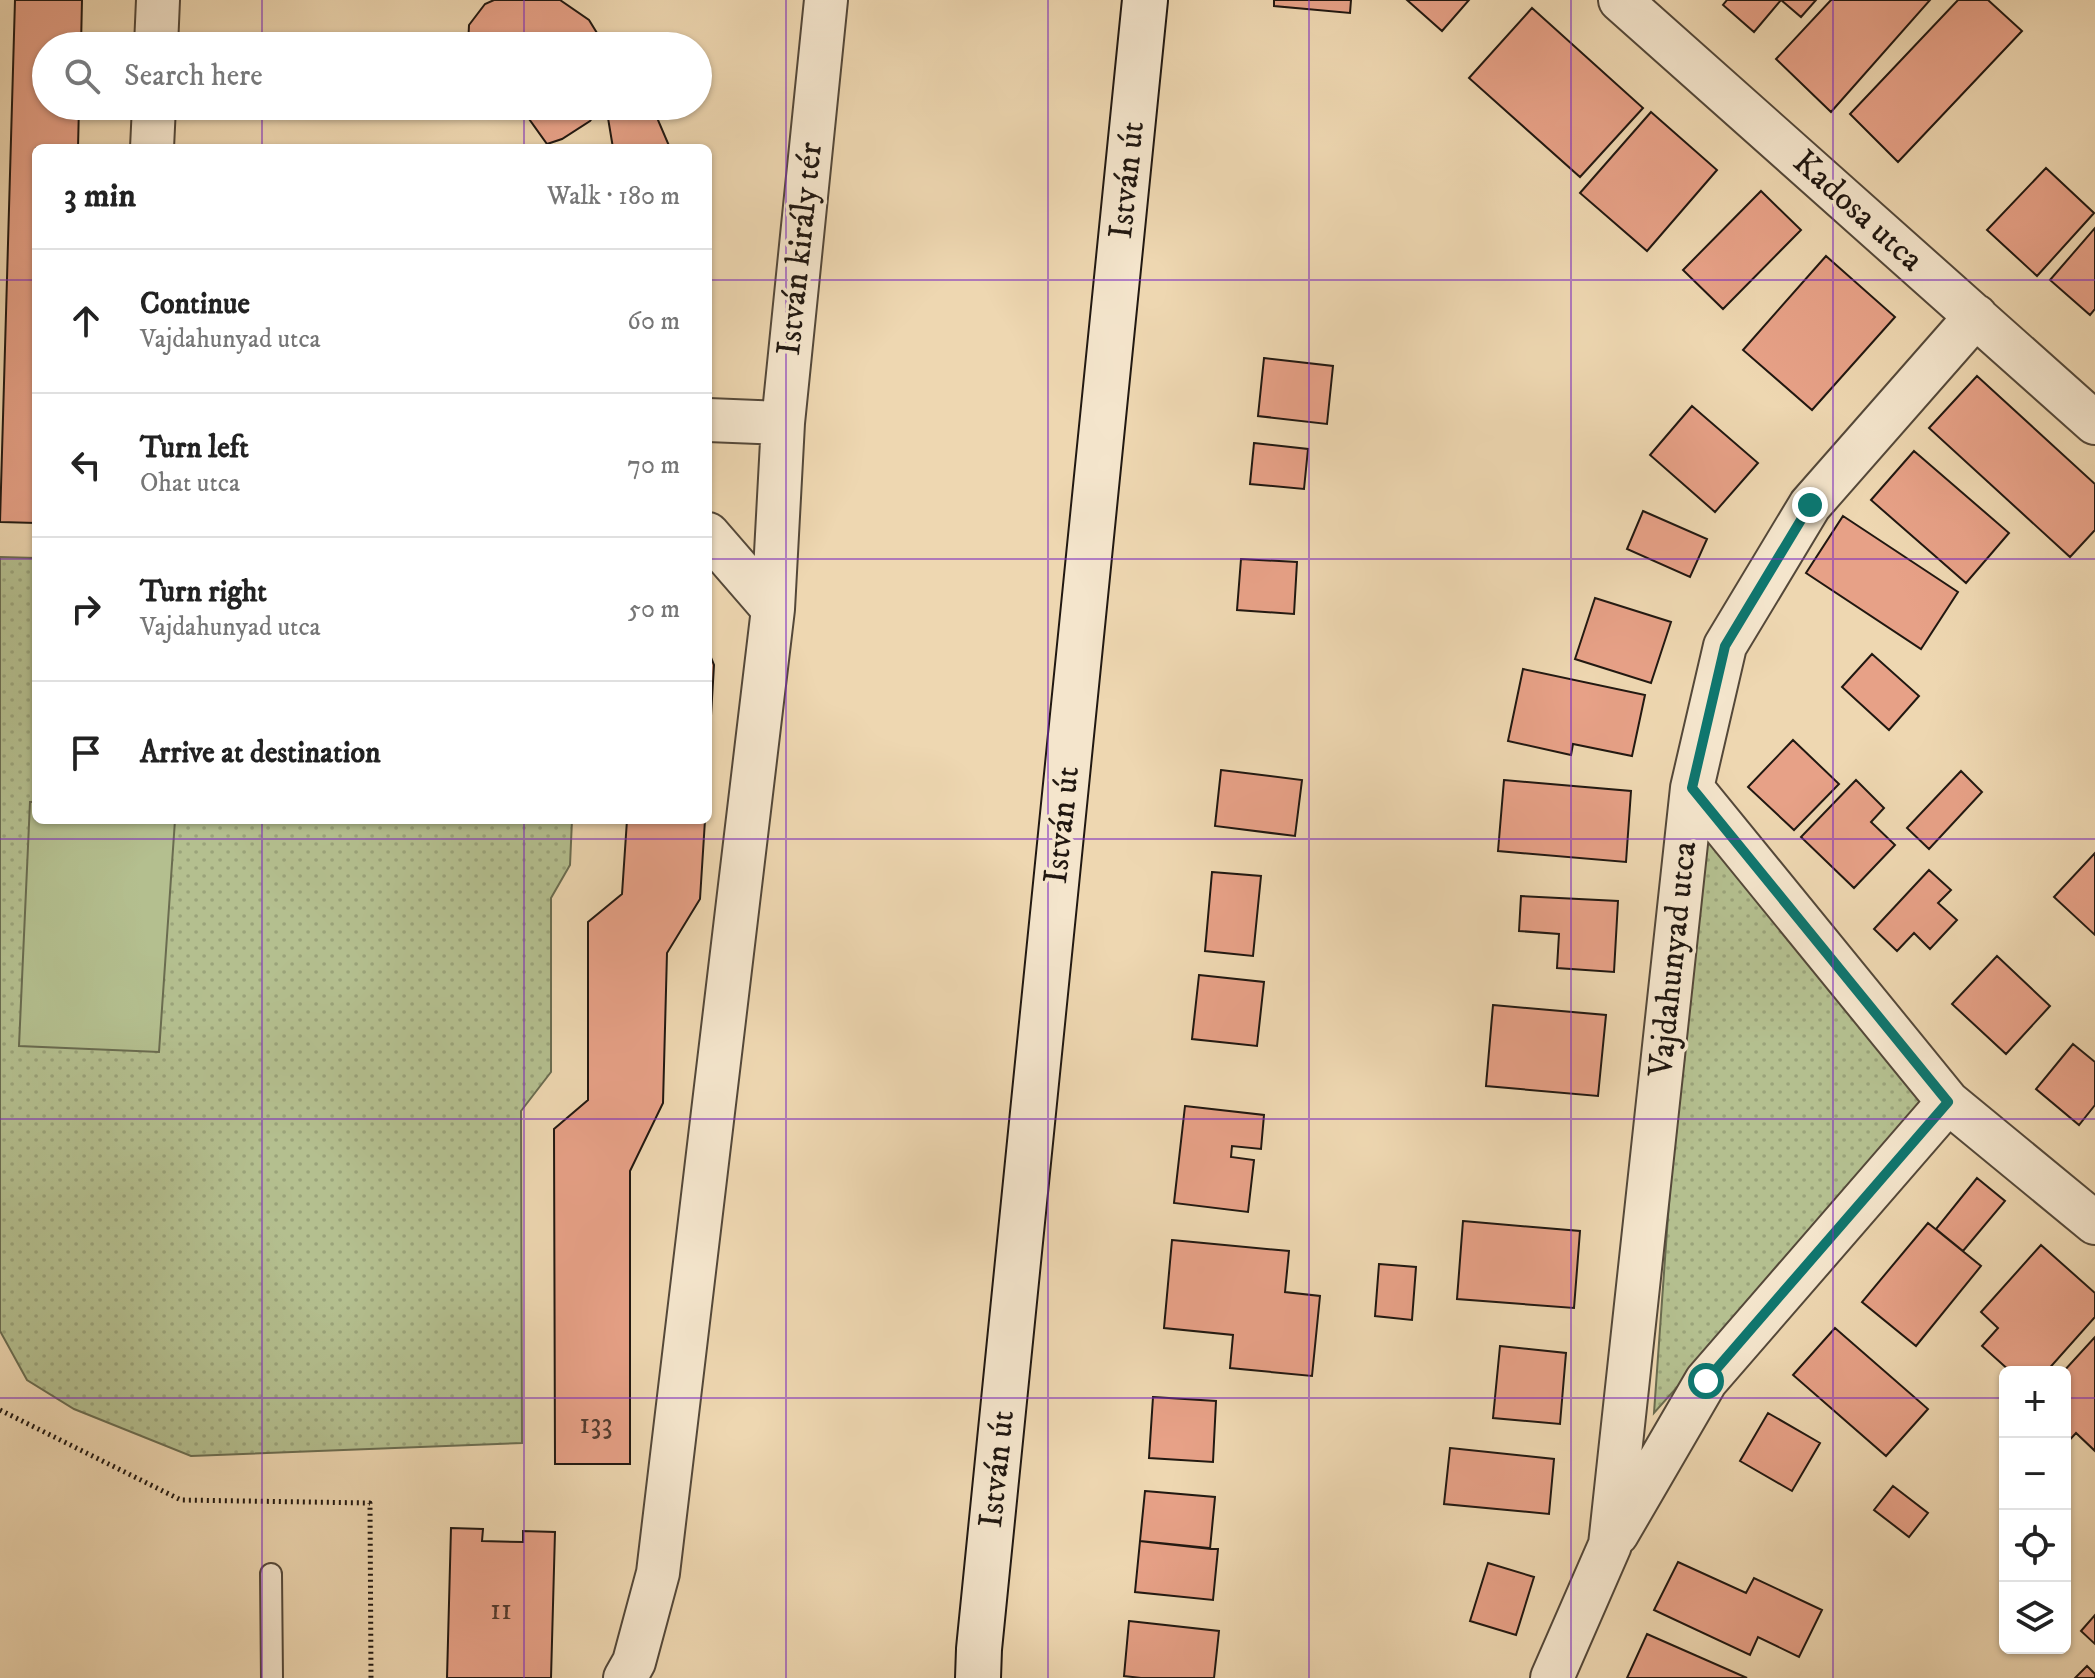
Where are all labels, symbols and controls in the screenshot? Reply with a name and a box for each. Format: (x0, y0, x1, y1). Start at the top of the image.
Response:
search box (32, 32, 712, 120)
icon: search (60, 54, 104, 98)
text: Search here (124, 58, 263, 95)
street label: István út (1100, 119, 1154, 241)
street label: István király tér (768, 140, 832, 358)
street label: Kadosa utca (1784, 141, 1932, 281)
text: 3 min (64, 175, 136, 217)
text: Walk · 180 m (547, 180, 680, 213)
text: Continue (140, 286, 250, 323)
icon: ahead (64, 299, 108, 343)
text: 60 m (627, 305, 680, 338)
text: Vajdahunyad utca (140, 323, 321, 356)
text: Turn left (140, 430, 249, 467)
icon: left (64, 443, 108, 487)
text: 70 m (627, 449, 680, 482)
text: Ohat utca (140, 467, 240, 500)
route end (1792, 487, 1828, 523)
text: Turn right (140, 574, 267, 611)
icon: right (64, 587, 108, 631)
text: 50 m (628, 593, 680, 626)
text: Vajdahunyad utca (140, 611, 321, 644)
icon: arrive (64, 731, 108, 775)
text: Arrive at destination (140, 735, 381, 772)
street label: István út (1035, 764, 1089, 886)
street label: Vajdahunyad utca (1640, 839, 1706, 1080)
route start (1688, 1363, 1724, 1399)
map controls (1999, 1366, 2071, 1654)
button: + (1999, 1366, 2071, 1438)
house number: 133 (579, 1406, 613, 1443)
street label: István út (970, 1408, 1024, 1530)
button: − (1999, 1438, 2071, 1510)
button: locate (1999, 1510, 2071, 1582)
button: layers (1999, 1582, 2071, 1654)
house number: 11 (490, 1592, 512, 1629)

